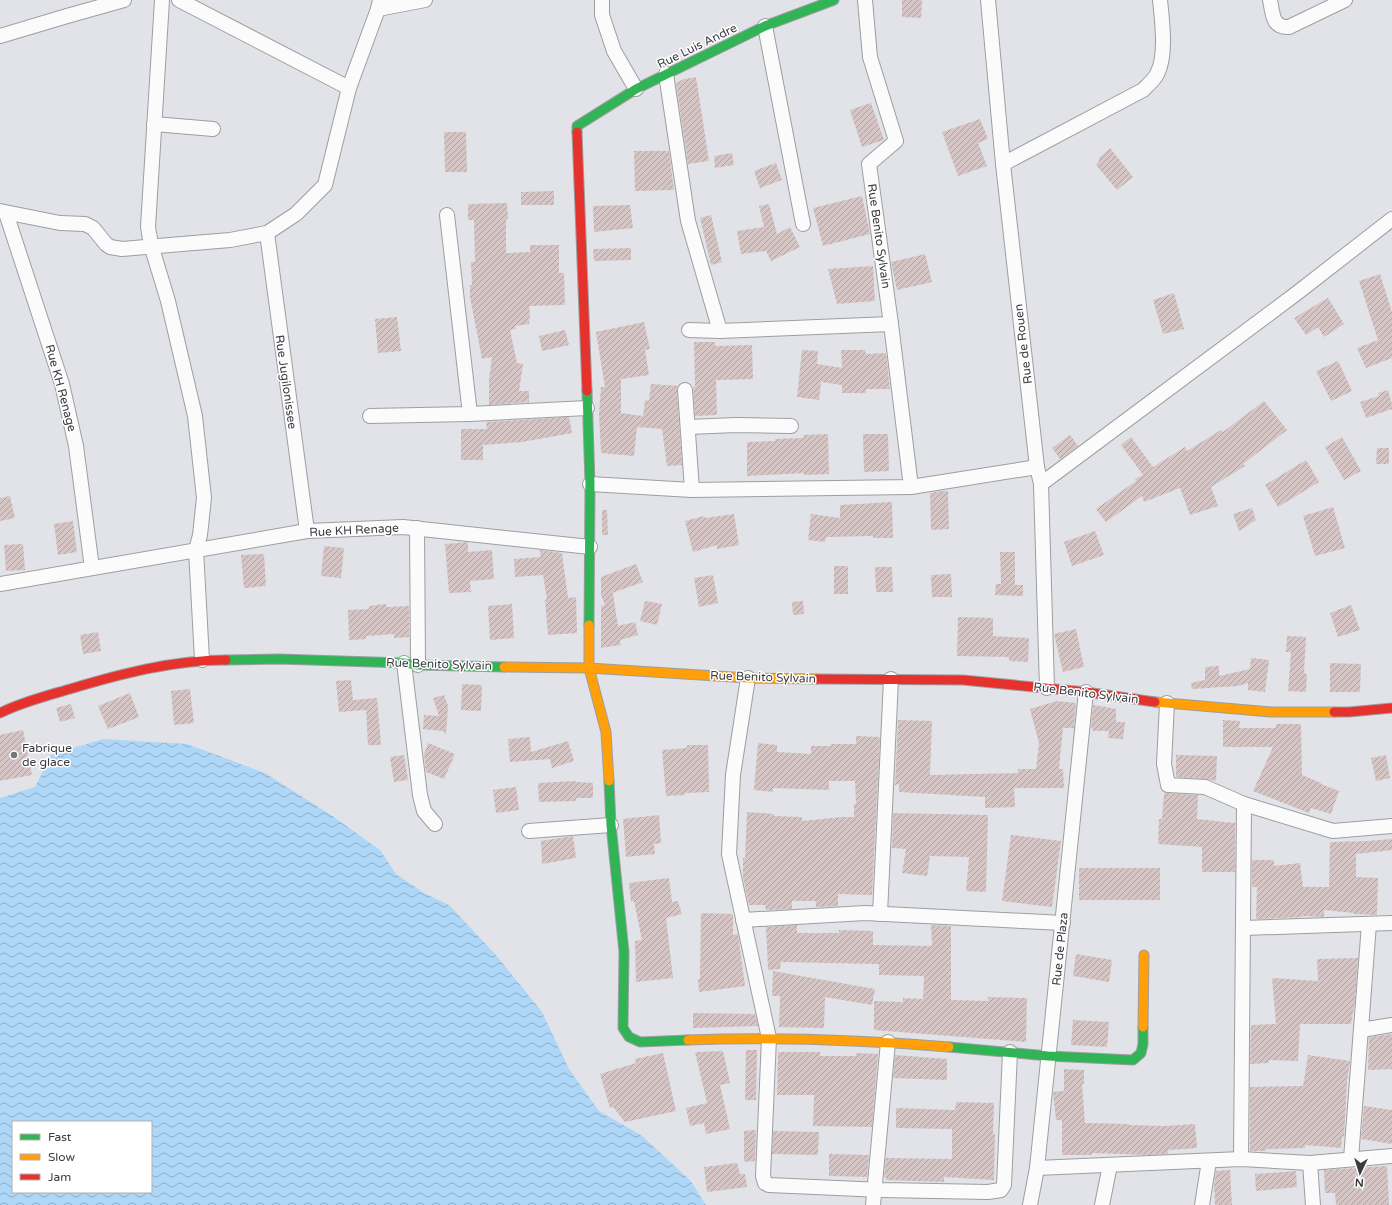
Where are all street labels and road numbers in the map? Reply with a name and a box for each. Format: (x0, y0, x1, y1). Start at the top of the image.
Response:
street label: Rue Luis Andre (655, 21, 739, 71)
street label: Rue Benito Sylvain (865, 183, 893, 289)
street label: Rue de Rouen (1011, 303, 1035, 385)
street label: Rue Jugilonissee (272, 334, 300, 430)
street label: Rue KH Renage (43, 343, 79, 433)
street label: Rue KH Renage (309, 521, 399, 539)
street label: Rue Benito Sylvain (386, 655, 492, 673)
street label: Rue Benito Sylvain (710, 668, 816, 686)
street label: Rue Benito Sylvain (1033, 680, 1139, 706)
street label: Rue de Plaza (1049, 912, 1071, 986)

